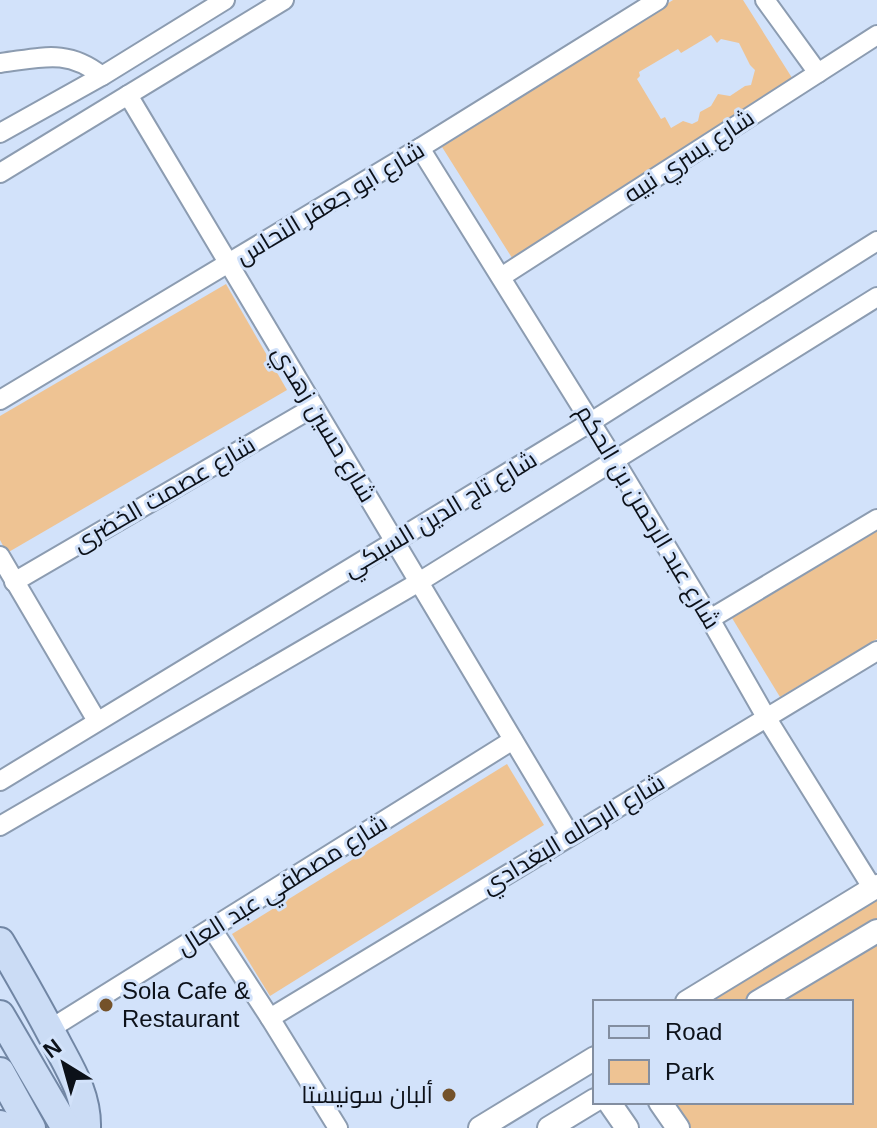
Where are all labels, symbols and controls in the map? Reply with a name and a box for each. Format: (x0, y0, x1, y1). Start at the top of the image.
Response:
street label: شارع يسري نبيه (619, 104, 762, 212)
street label: شارع ابو جعفر النحاس (231, 136, 430, 272)
street label: شارع حسين زهدي (263, 341, 382, 509)
street label: شارع عبد الرحمن بن الحكم (568, 400, 726, 635)
street label: شارع عصمت الخضرى (68, 430, 261, 559)
street label: شارع تاج الدين السبكي (338, 445, 544, 587)
street label: شارع الرحاله البغدادي (476, 768, 672, 903)
street label: شارع مصطفي عبد العال (172, 809, 395, 965)
place label: Sola Cafe & Restaurant (122, 977, 250, 1032)
marker: Sola Cafe & Restaurant (97, 996, 115, 1014)
legend (593, 1000, 853, 1104)
text: Road (665, 1018, 722, 1045)
north arrow (24, 1024, 104, 1104)
text: N (38, 1034, 66, 1063)
text: Park (665, 1058, 715, 1085)
place label: ألبان سونيستا (301, 1079, 433, 1109)
marker: ألبان سونيستا (440, 1086, 458, 1104)

